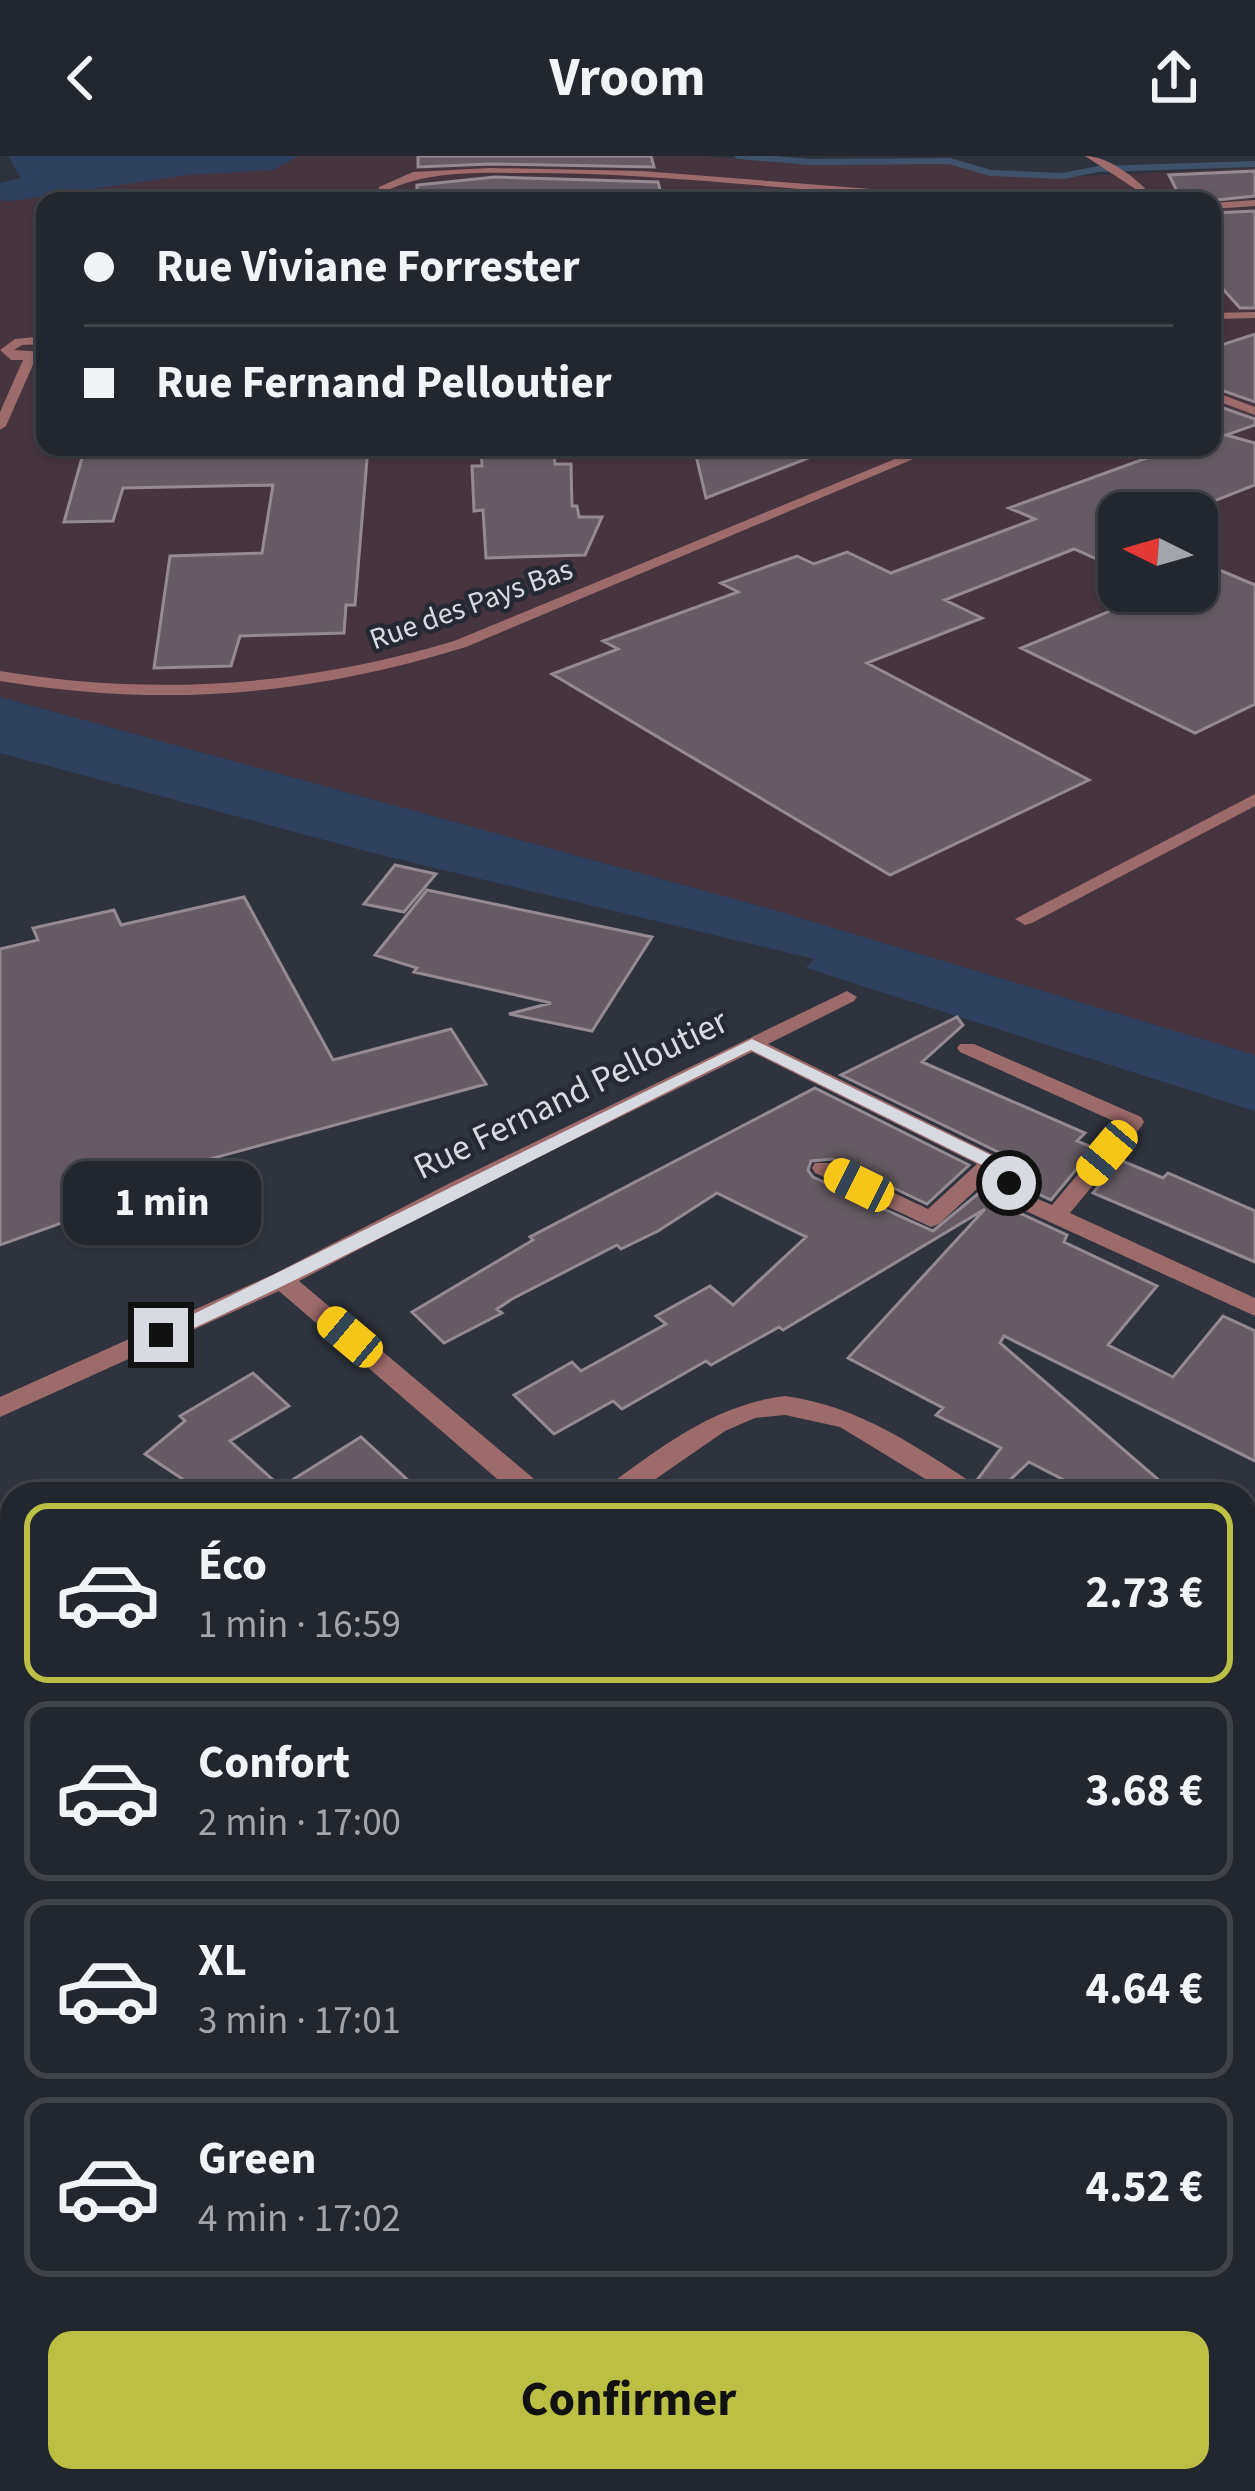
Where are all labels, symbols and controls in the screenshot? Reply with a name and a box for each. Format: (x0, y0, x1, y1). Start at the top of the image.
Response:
text: Vroom (549, 40, 706, 117)
icon: back (48, 45, 114, 111)
icon: share (1141, 45, 1207, 111)
text: Rue Viviane Forrester (156, 235, 580, 299)
text: Rue Fernand Pelloutier (156, 351, 612, 415)
north arrow (1098, 492, 1218, 612)
map controls (1098, 492, 1218, 612)
street label: Rue des Pays Bas (364, 548, 579, 661)
street label: Rue Fernand Pelloutier (405, 996, 737, 1193)
car (1070, 1114, 1144, 1192)
car (819, 1153, 899, 1217)
route start (982, 1156, 1036, 1210)
callout: 1 min (62, 1161, 260, 1245)
text: 1 min (115, 1175, 209, 1231)
car (311, 1300, 389, 1374)
route end (134, 1308, 188, 1362)
text: Éco (198, 1533, 267, 1597)
icon: car (54, 1539, 162, 1647)
text: 2.73 € (1085, 1561, 1203, 1625)
text: 1 min · 16:59 (198, 1597, 401, 1653)
text: Confort (198, 1731, 350, 1795)
icon: car (54, 1737, 162, 1845)
text: 3.68 € (1085, 1759, 1203, 1823)
text: 2 min · 17:00 (198, 1795, 401, 1851)
text: XL (198, 1929, 247, 1993)
icon: car (54, 1935, 162, 2043)
text: 4.64 € (1085, 1957, 1203, 2021)
text: 3 min · 17:01 (198, 1993, 401, 2049)
text: Green (198, 2127, 317, 2191)
icon: car (54, 2133, 162, 2241)
text: 4.52 € (1085, 2155, 1203, 2219)
text: 4 min · 17:02 (198, 2191, 401, 2247)
button: Confirmer (48, 2331, 1209, 2469)

